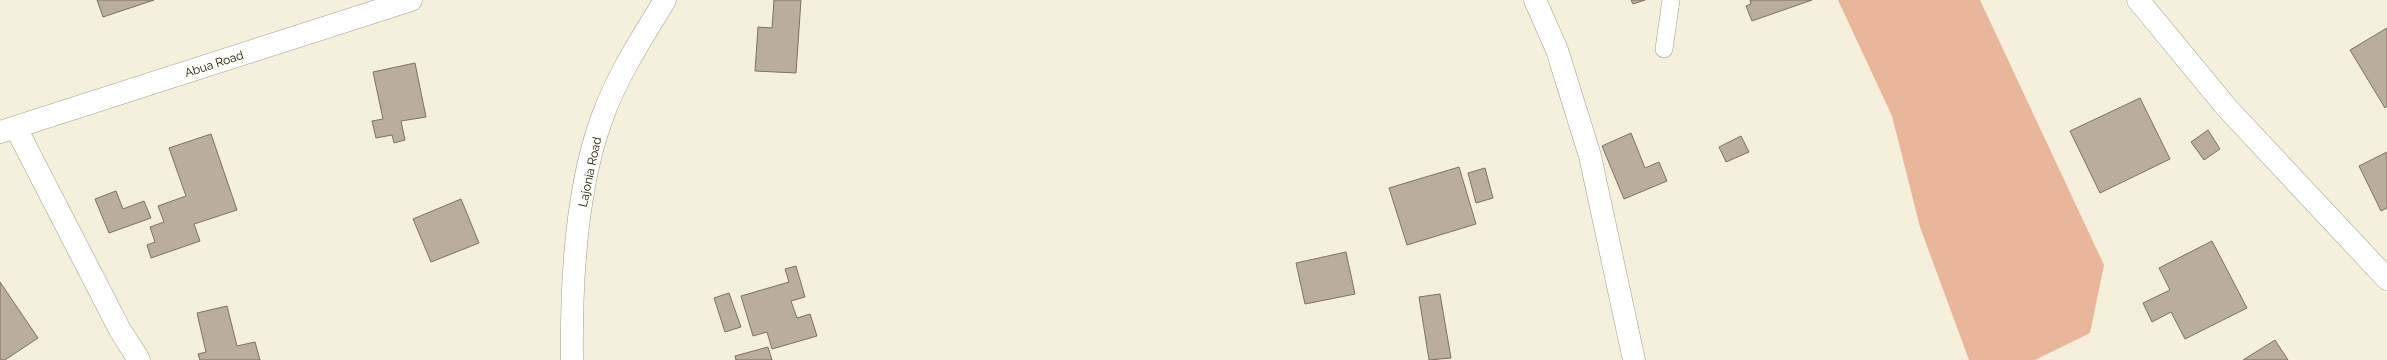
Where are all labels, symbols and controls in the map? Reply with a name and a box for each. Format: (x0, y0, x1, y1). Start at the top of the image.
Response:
street label: Abua Road (183, 48, 245, 80)
street label: Lajonia Road (576, 136, 604, 208)

